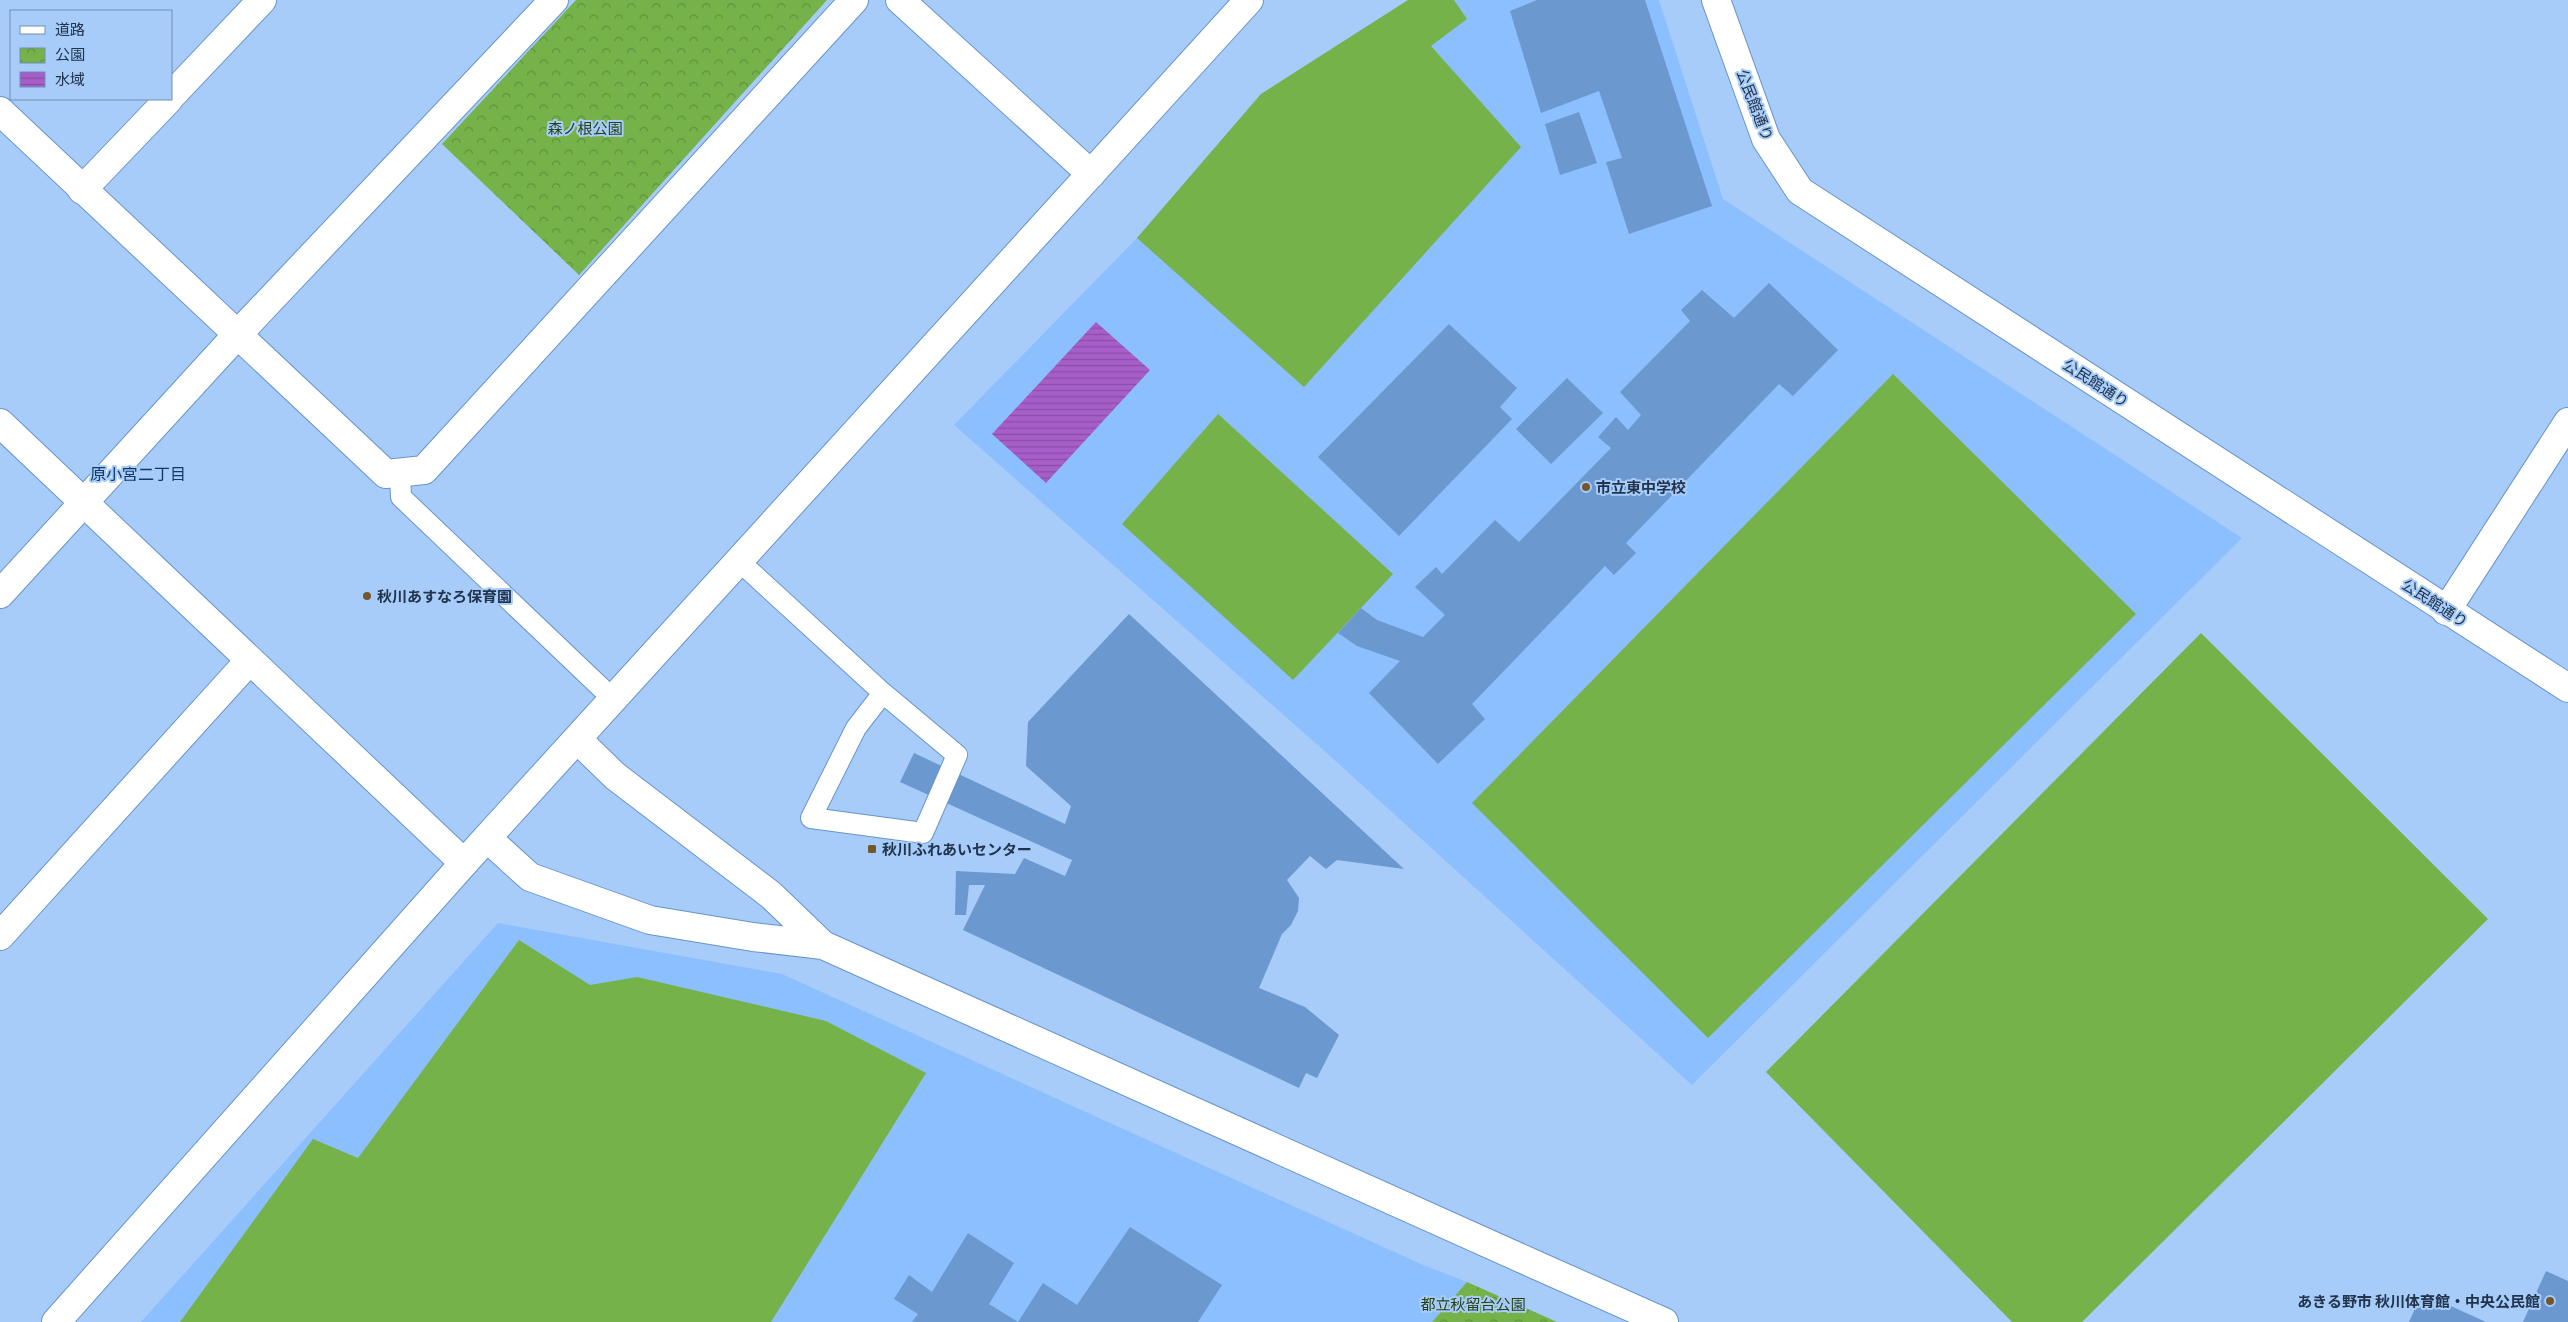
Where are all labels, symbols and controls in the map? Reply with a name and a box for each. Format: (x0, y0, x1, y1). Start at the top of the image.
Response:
legend (10, 10, 172, 100)
text: 道路 (55, 20, 85, 39)
text: 公園 (55, 45, 85, 64)
street label: 公民館通り (1733, 67, 1777, 143)
text: 水域 (55, 70, 85, 89)
park label: 森ノ根公園 (547, 119, 623, 138)
street label: 公民館通り (2059, 355, 2133, 411)
district label: 原小宮二丁目 (90, 464, 186, 484)
place label: 市立東中学校 (1596, 478, 1686, 497)
marker: 市立東中学校 (1580, 481, 1592, 493)
street label: 公民館通り (2398, 575, 2472, 631)
place label: 秋川あすなろ保育園 (377, 587, 512, 606)
marker: 秋川あすなろ保育園 (361, 590, 373, 602)
place label: 秋川ふれあいセンター (882, 840, 1032, 859)
marker: 秋川ふれあいセンター (866, 843, 878, 855)
place label: あきる野市 秋川体育館・中央公民館 (2297, 1292, 2540, 1311)
park label: 都立秋留台公園 (1420, 1295, 1526, 1314)
marker: あきる野市 秋川体育館・中央公民館 (2544, 1295, 2556, 1307)

